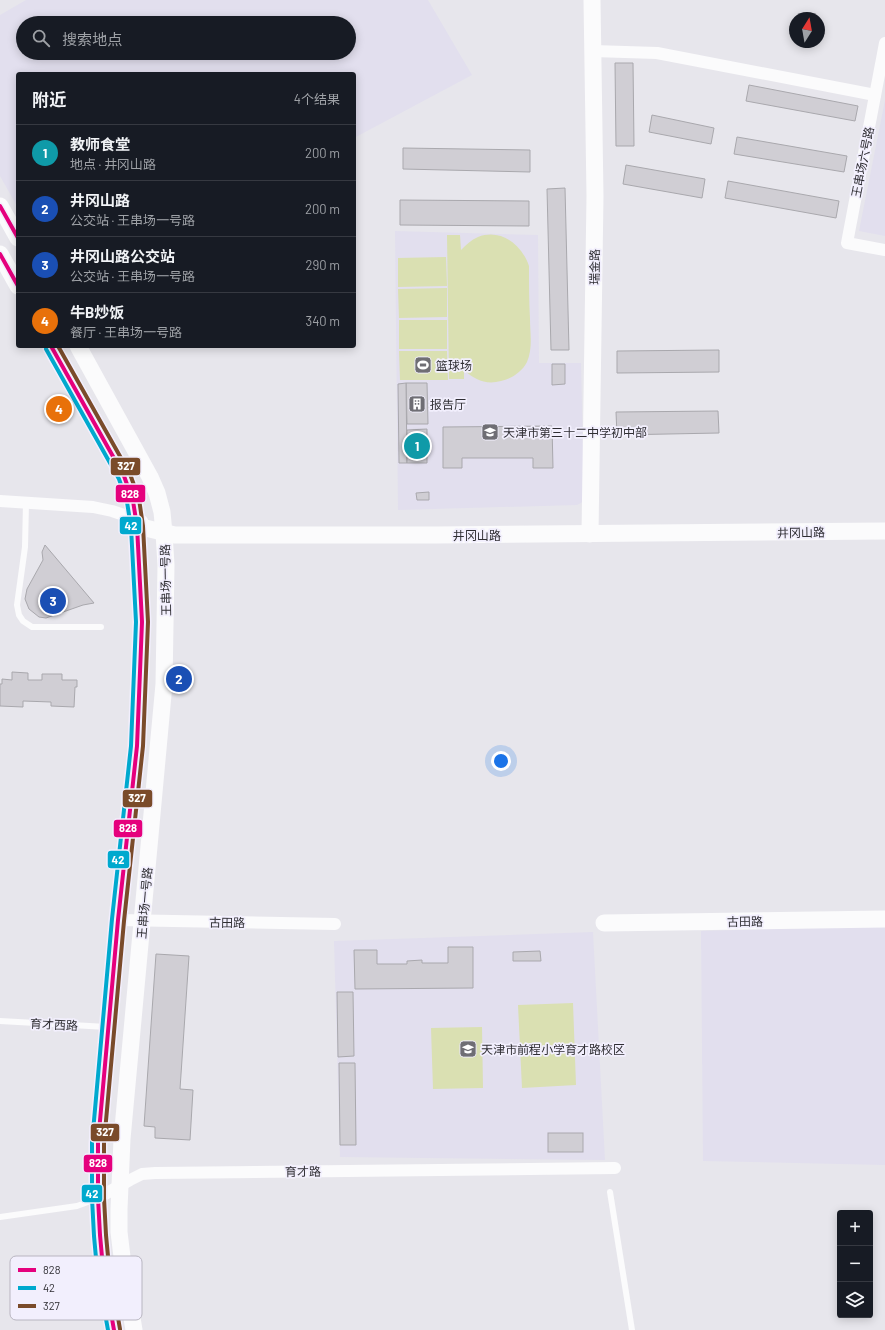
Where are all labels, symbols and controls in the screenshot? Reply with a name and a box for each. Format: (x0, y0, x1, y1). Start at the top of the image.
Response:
north arrow (789, 12, 825, 48)
search box (16, 16, 356, 60)
icon: search (30, 27, 52, 49)
text: 搜索地点 (62, 30, 122, 48)
text: 附近 (32, 89, 66, 109)
text: 4个结果 (294, 91, 340, 107)
street label: 王串场六号路 (848, 125, 876, 199)
text: 教师食堂 (70, 135, 130, 153)
text: 1 (43, 145, 47, 161)
text: 200 m (305, 145, 340, 161)
text: 地点 · 井冈山路 (70, 156, 156, 172)
text: 井冈山路 (70, 191, 130, 209)
text: 2 (41, 201, 49, 217)
text: 200 m (305, 201, 340, 217)
text: 公交站 · 王串场一号路 (70, 212, 195, 228)
text: 井冈山路公交站 (70, 247, 175, 265)
street label: 瑞金路 (587, 249, 601, 285)
text: 3 (41, 257, 49, 273)
text: 290 m (306, 257, 340, 273)
text: 公交站 · 王串场一号路 (70, 268, 195, 284)
text: 牛B炒饭 (70, 303, 124, 321)
text: 4 (41, 313, 49, 329)
text: 340 m (305, 313, 340, 329)
text: 餐厅 · 王串场一号路 (70, 324, 182, 340)
sports icon: 篮球场 (413, 355, 433, 375)
place label: 篮球场 (436, 358, 472, 372)
pin: 4 (46, 394, 72, 424)
building icon: 报告厅 (407, 394, 427, 414)
place label: 报告厅 (430, 397, 466, 411)
school or university icon: 天津市第三十二中学初中部 (480, 422, 500, 442)
place label: 天津市第三十二中学初中部 (503, 425, 647, 439)
pin: 1 (404, 431, 430, 461)
line badge: 327 (110, 457, 141, 476)
text: 327 (117, 459, 135, 472)
line badge: 828 (115, 484, 146, 503)
text: 828 (121, 487, 139, 500)
line badge: 42 (119, 516, 142, 535)
text: 42 (125, 519, 137, 532)
street label: 井冈山路 (777, 525, 825, 539)
street label: 井冈山路 (453, 528, 501, 542)
street label: 王串场一号路 (157, 544, 173, 616)
pin: 3 (40, 586, 66, 616)
pin: 2 (166, 664, 192, 694)
your location (491, 751, 511, 771)
line badge: 327 (122, 789, 153, 808)
text: 327 (128, 791, 146, 804)
line badge: 828 (113, 819, 143, 838)
text: 828 (119, 821, 137, 834)
line badge: 42 (107, 850, 130, 869)
text: 42 (112, 853, 124, 866)
street label: 王串场一号路 (134, 867, 154, 939)
street label: 古田路 (727, 914, 763, 928)
street label: 古田路 (209, 915, 245, 929)
street label: 育才西路 (30, 1016, 78, 1032)
school or university icon: 天津市前程小学育才路校区 (458, 1039, 478, 1059)
place label: 天津市前程小学育才路校区 (481, 1042, 625, 1056)
line badge: 327 (90, 1123, 120, 1142)
text: 327 (96, 1125, 114, 1138)
line badge: 828 (83, 1154, 113, 1173)
text: 828 (89, 1156, 107, 1169)
street label: 育才路 (285, 1164, 321, 1178)
line badge: 42 (81, 1184, 103, 1203)
text: 42 (86, 1187, 98, 1200)
map controls (837, 1210, 873, 1318)
button: + (837, 1210, 873, 1246)
button: − (837, 1246, 873, 1282)
legend (10, 1256, 142, 1320)
text: 828 (43, 1263, 61, 1276)
text: 42 (43, 1281, 55, 1294)
button: layers (837, 1282, 873, 1318)
text: 327 (43, 1299, 60, 1312)

